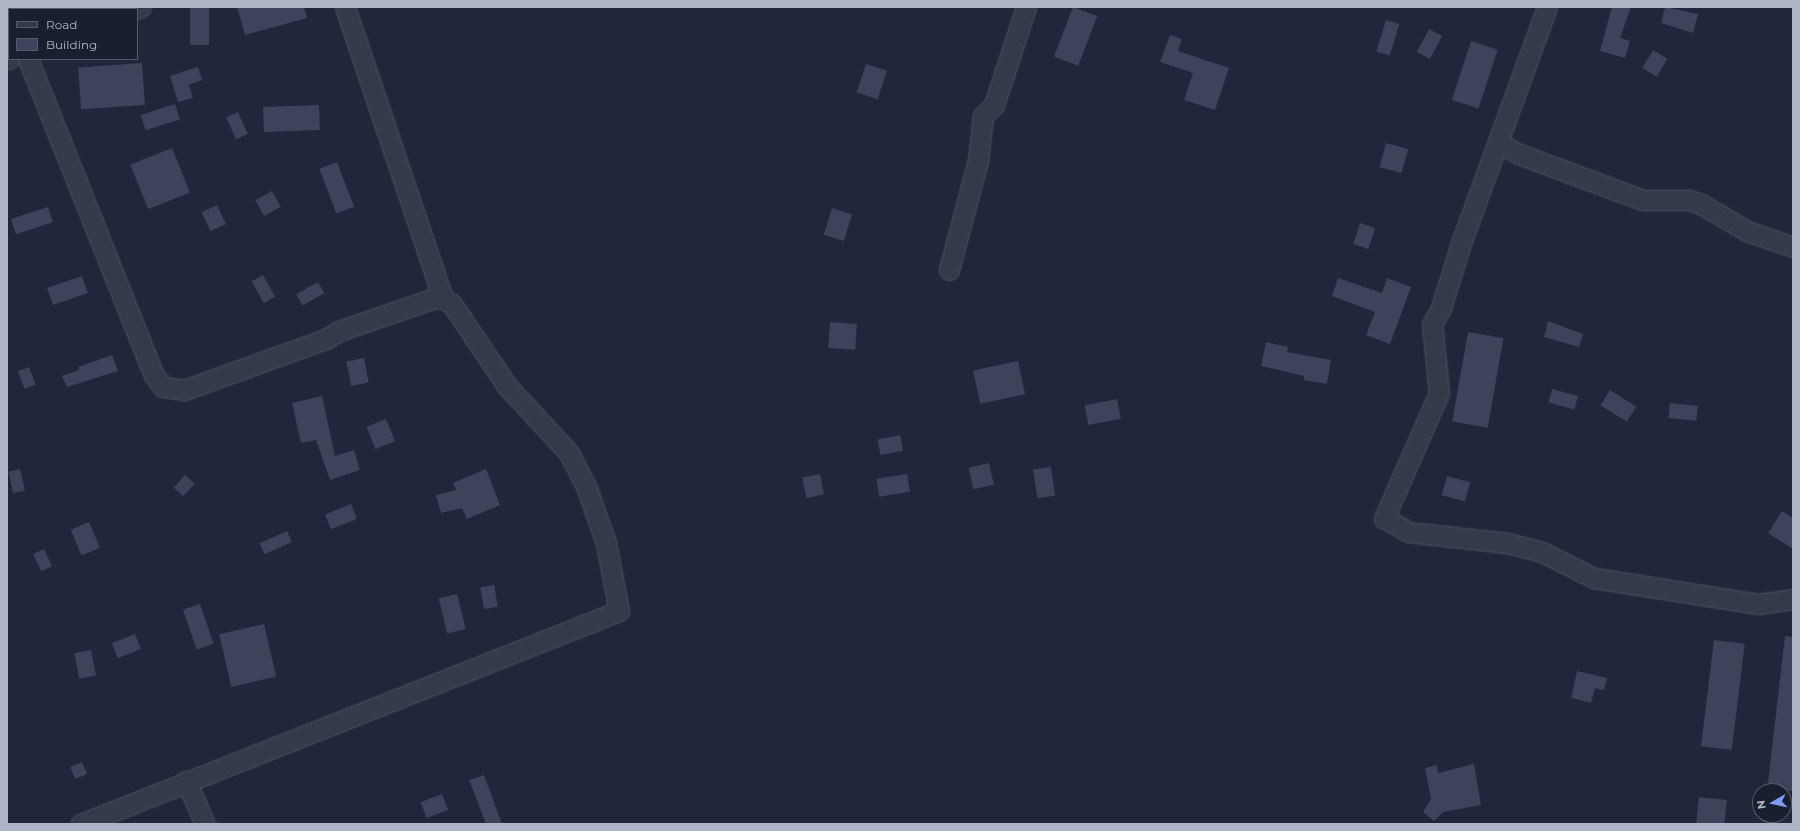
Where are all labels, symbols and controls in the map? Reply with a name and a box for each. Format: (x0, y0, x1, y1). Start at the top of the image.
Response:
legend (8, 8, 138, 60)
text: Road (46, 17, 77, 32)
text: Building (46, 37, 97, 52)
north arrow (1752, 783, 1792, 823)
text: N (1754, 799, 1769, 810)

